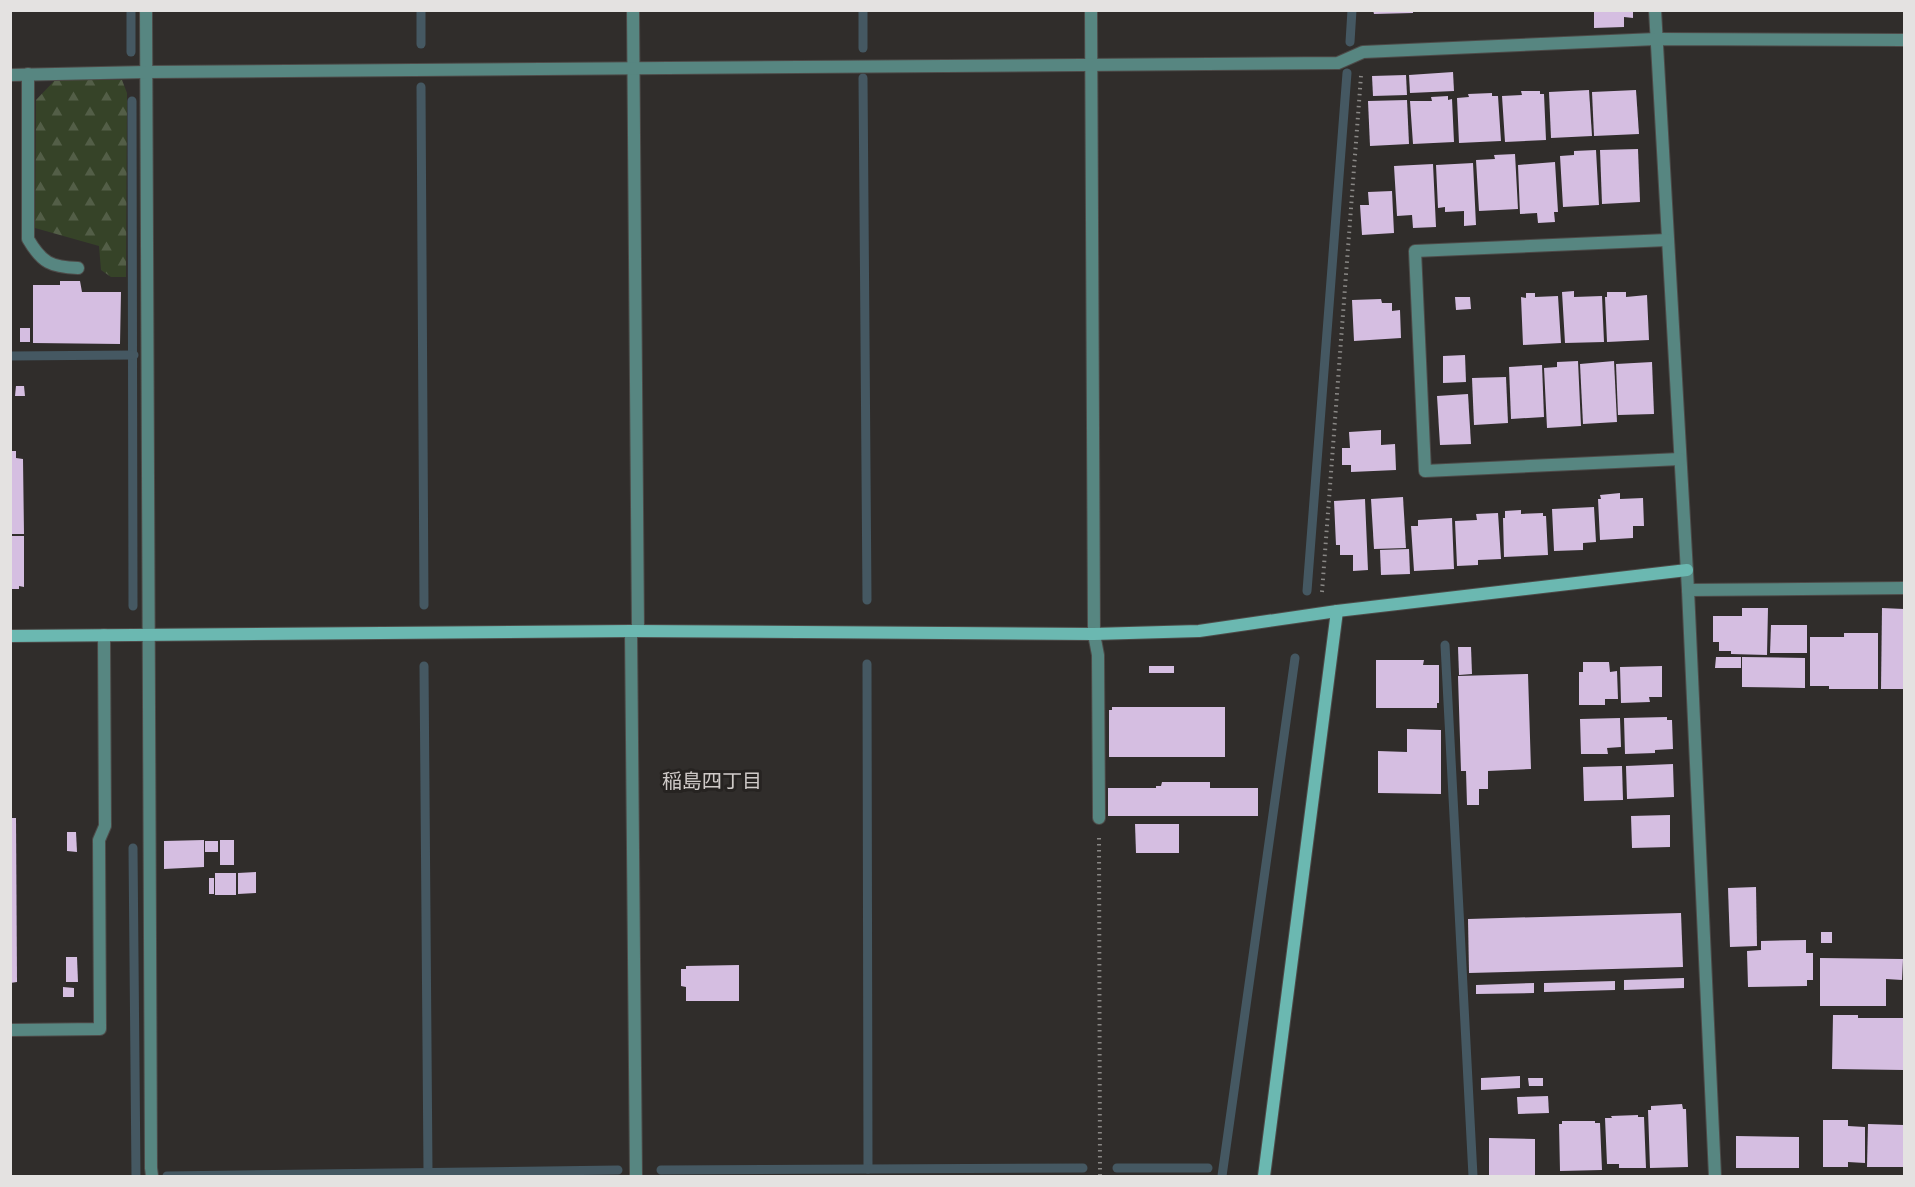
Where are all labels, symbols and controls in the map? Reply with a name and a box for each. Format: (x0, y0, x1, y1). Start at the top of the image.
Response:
district label: 稲島四丁目 (662, 768, 762, 795)

